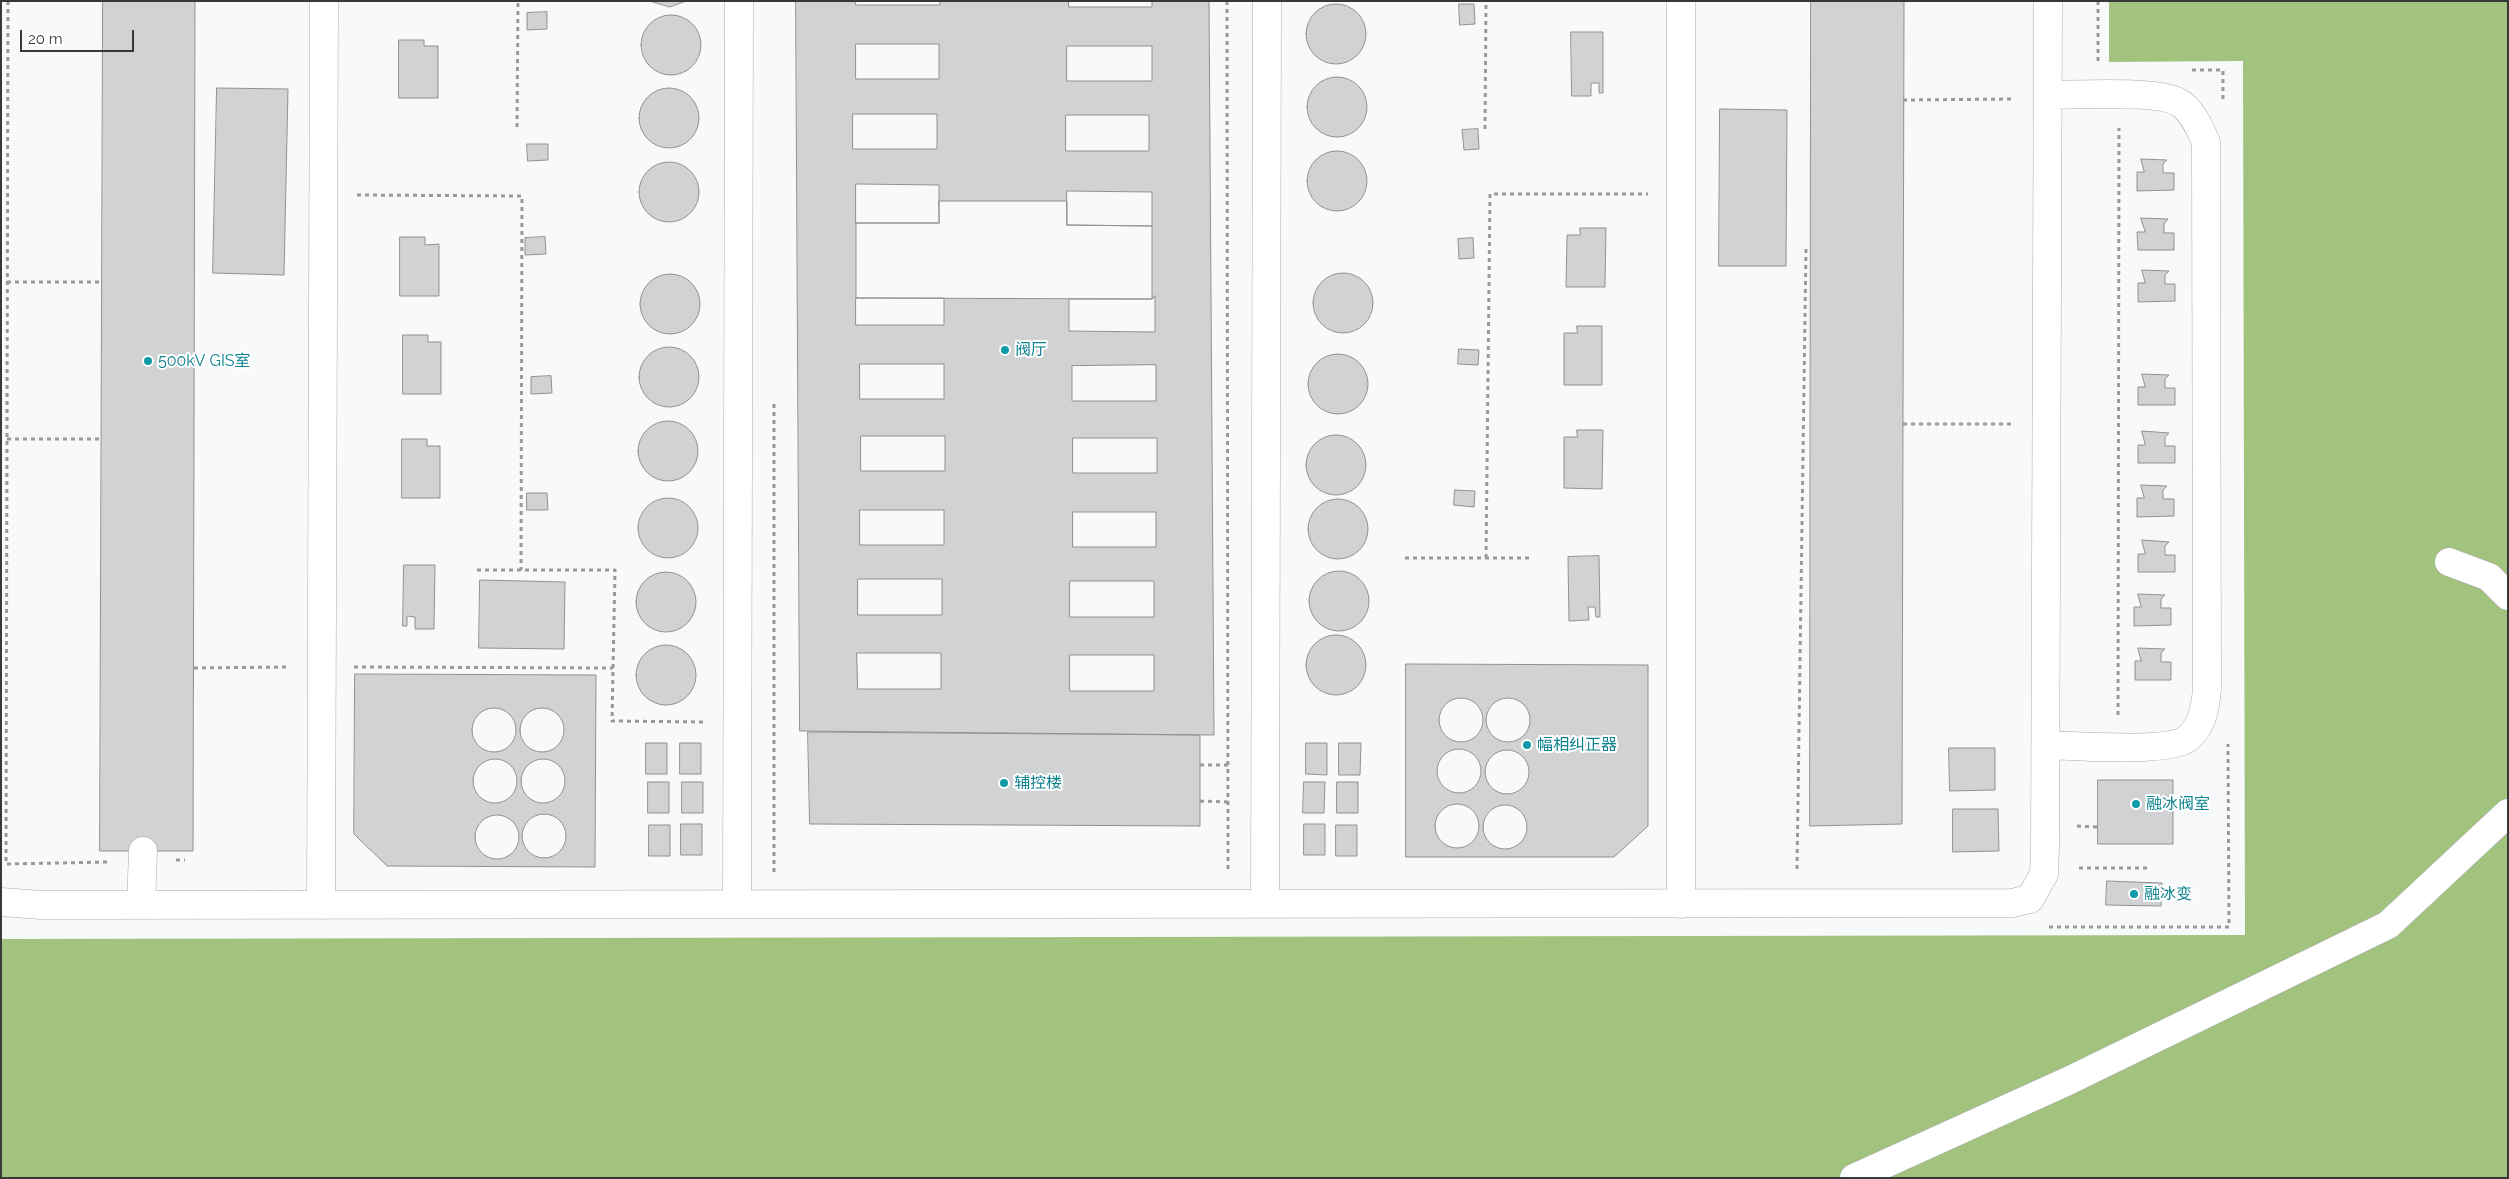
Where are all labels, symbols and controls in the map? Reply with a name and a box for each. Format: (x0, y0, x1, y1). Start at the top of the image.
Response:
scale bar (22, 20, 136, 52)
text: 20 m (28, 30, 63, 48)
place label: 阀厅 (1015, 340, 1047, 360)
marker: 阀厅 (999, 344, 1011, 356)
place label: 500kV GIS室 (158, 351, 251, 371)
marker: 500kV GIS室 (142, 355, 154, 367)
place label: 幅相纠正器 (1537, 735, 1617, 755)
marker: 幅相纠正器 (1521, 739, 1533, 751)
place label: 辅控楼 (1014, 773, 1062, 793)
marker: 辅控楼 (998, 777, 1010, 789)
place label: 融冰阀室 (2146, 794, 2210, 814)
marker: 融冰阀室 (2130, 798, 2142, 810)
place label: 融冰变 (2144, 884, 2192, 904)
marker: 融冰变 (2128, 888, 2140, 900)

